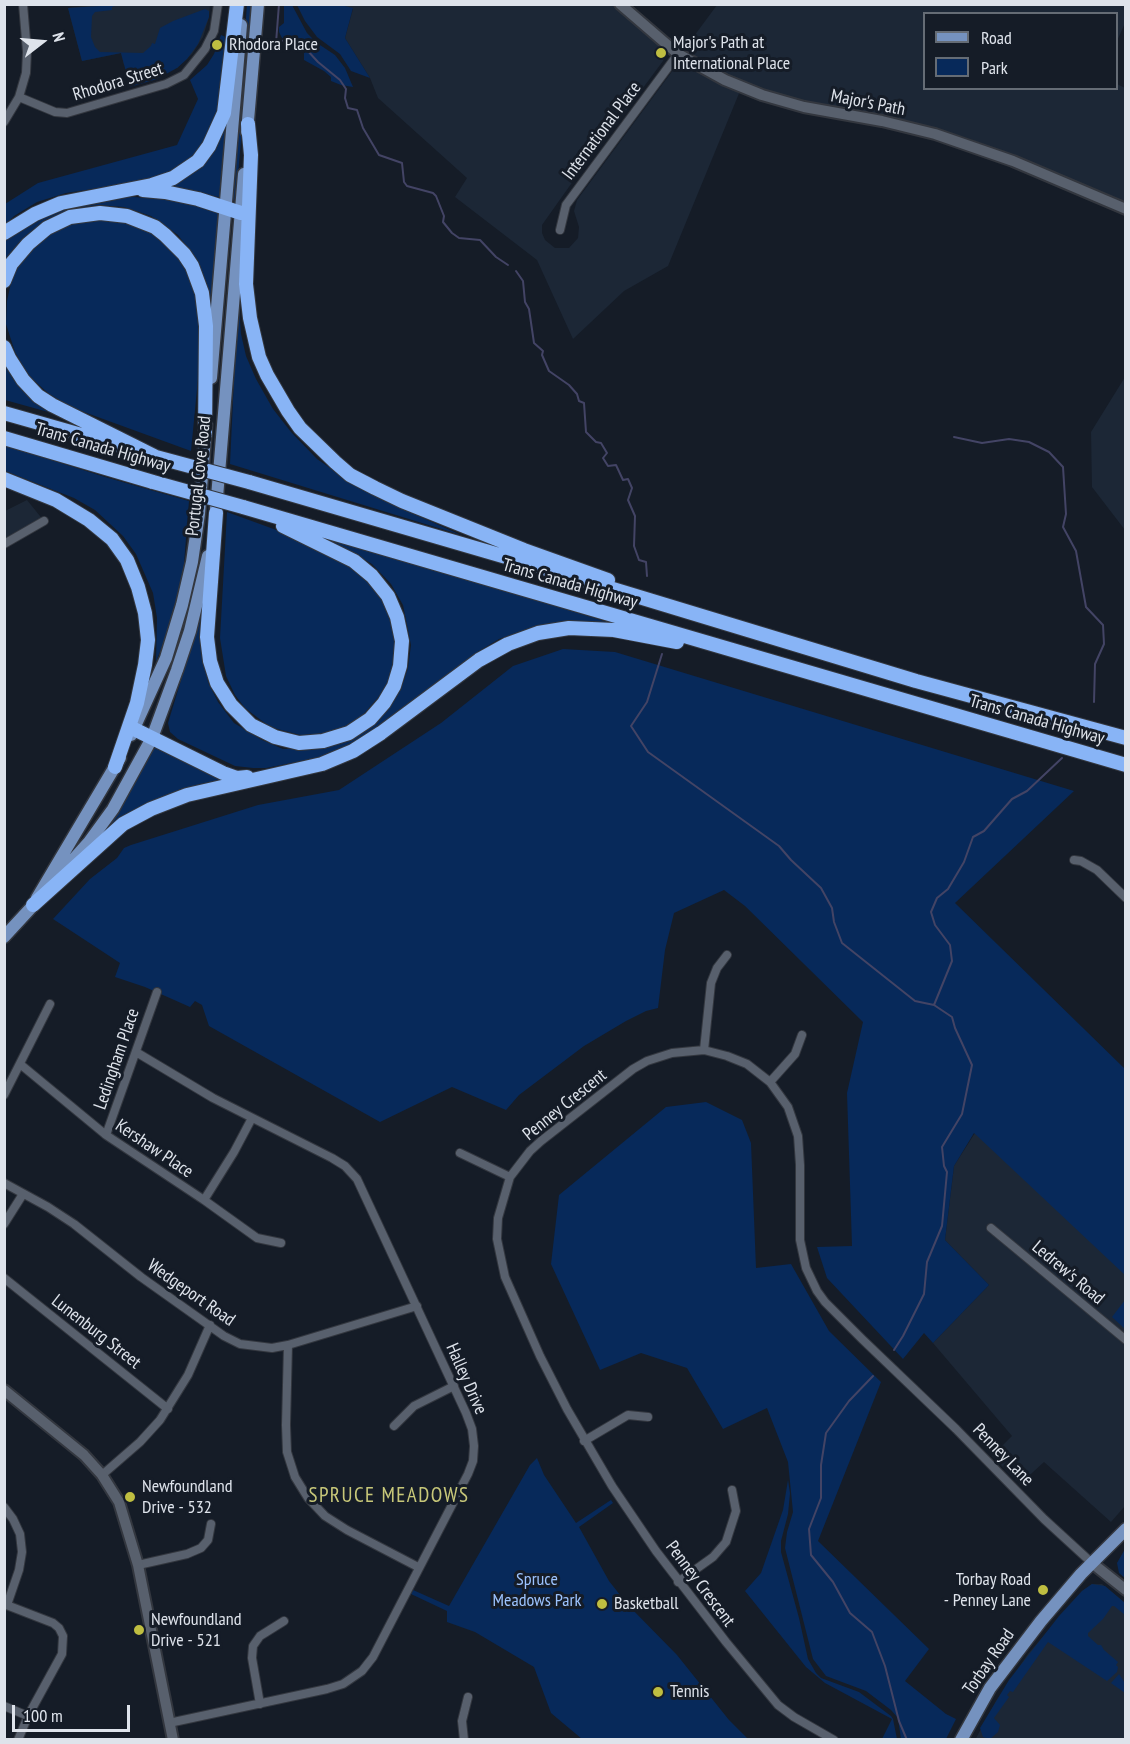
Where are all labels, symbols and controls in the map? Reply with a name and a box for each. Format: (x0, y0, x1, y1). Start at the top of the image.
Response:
north arrow (12, 12, 72, 72)
legend (923, 12, 1118, 90)
text: Road (981, 26, 1012, 49)
text: N (48, 30, 70, 44)
place label: Major's Path at International Place (673, 32, 790, 74)
place label: Rhodora Place (229, 34, 318, 56)
marker: Rhodora Place (210, 38, 224, 52)
marker: Major's Path at International Place (654, 46, 668, 60)
text: Park (981, 56, 1008, 79)
street label: Rhodora Street (70, 58, 166, 106)
street label: International Place (558, 78, 646, 184)
street label: Major's Path (829, 85, 907, 121)
street label: Portugal Cove Road (182, 415, 216, 537)
street label: Trans Canada Highway (33, 418, 173, 478)
street label: Trans Canada Highway (500, 554, 640, 614)
street label: Trans Canada Highway (967, 690, 1107, 750)
street label: Ledingham Place (90, 1006, 144, 1112)
street label: Penney Crescent (519, 1065, 611, 1145)
street label: Kershaw Place (111, 1115, 197, 1183)
street label: Ledrew's Road (1027, 1237, 1109, 1309)
street label: Wedgeport Road (143, 1255, 239, 1331)
street label: Lunenburg Street (47, 1290, 145, 1374)
street label: Halley Drive (441, 1340, 491, 1418)
street label: Penney Lane (968, 1419, 1038, 1491)
place label: Newfoundland Drive - 532 (142, 1476, 232, 1518)
district label: SPRUCE MEADOWS (308, 1483, 470, 1509)
marker: Newfoundland Drive - 532 (123, 1490, 137, 1504)
street label: Penney Crescent (661, 1537, 739, 1631)
park label: Spruce Meadows Park (493, 1569, 581, 1612)
place label: Torbay Road - Penney Lane (944, 1569, 1031, 1612)
marker: Torbay Road - Penney Lane (1036, 1583, 1050, 1597)
place label: Basketball (614, 1593, 678, 1615)
marker: Basketball (595, 1597, 609, 1611)
place label: Newfoundland Drive - 521 (151, 1609, 241, 1652)
marker: Newfoundland Drive - 521 (132, 1623, 146, 1637)
street label: Torbay Road (959, 1625, 1019, 1699)
place label: Tennis (670, 1681, 709, 1703)
marker: Tennis (651, 1685, 665, 1699)
scale bar (15, 1693, 134, 1731)
text: 100 m (23, 1704, 63, 1727)

